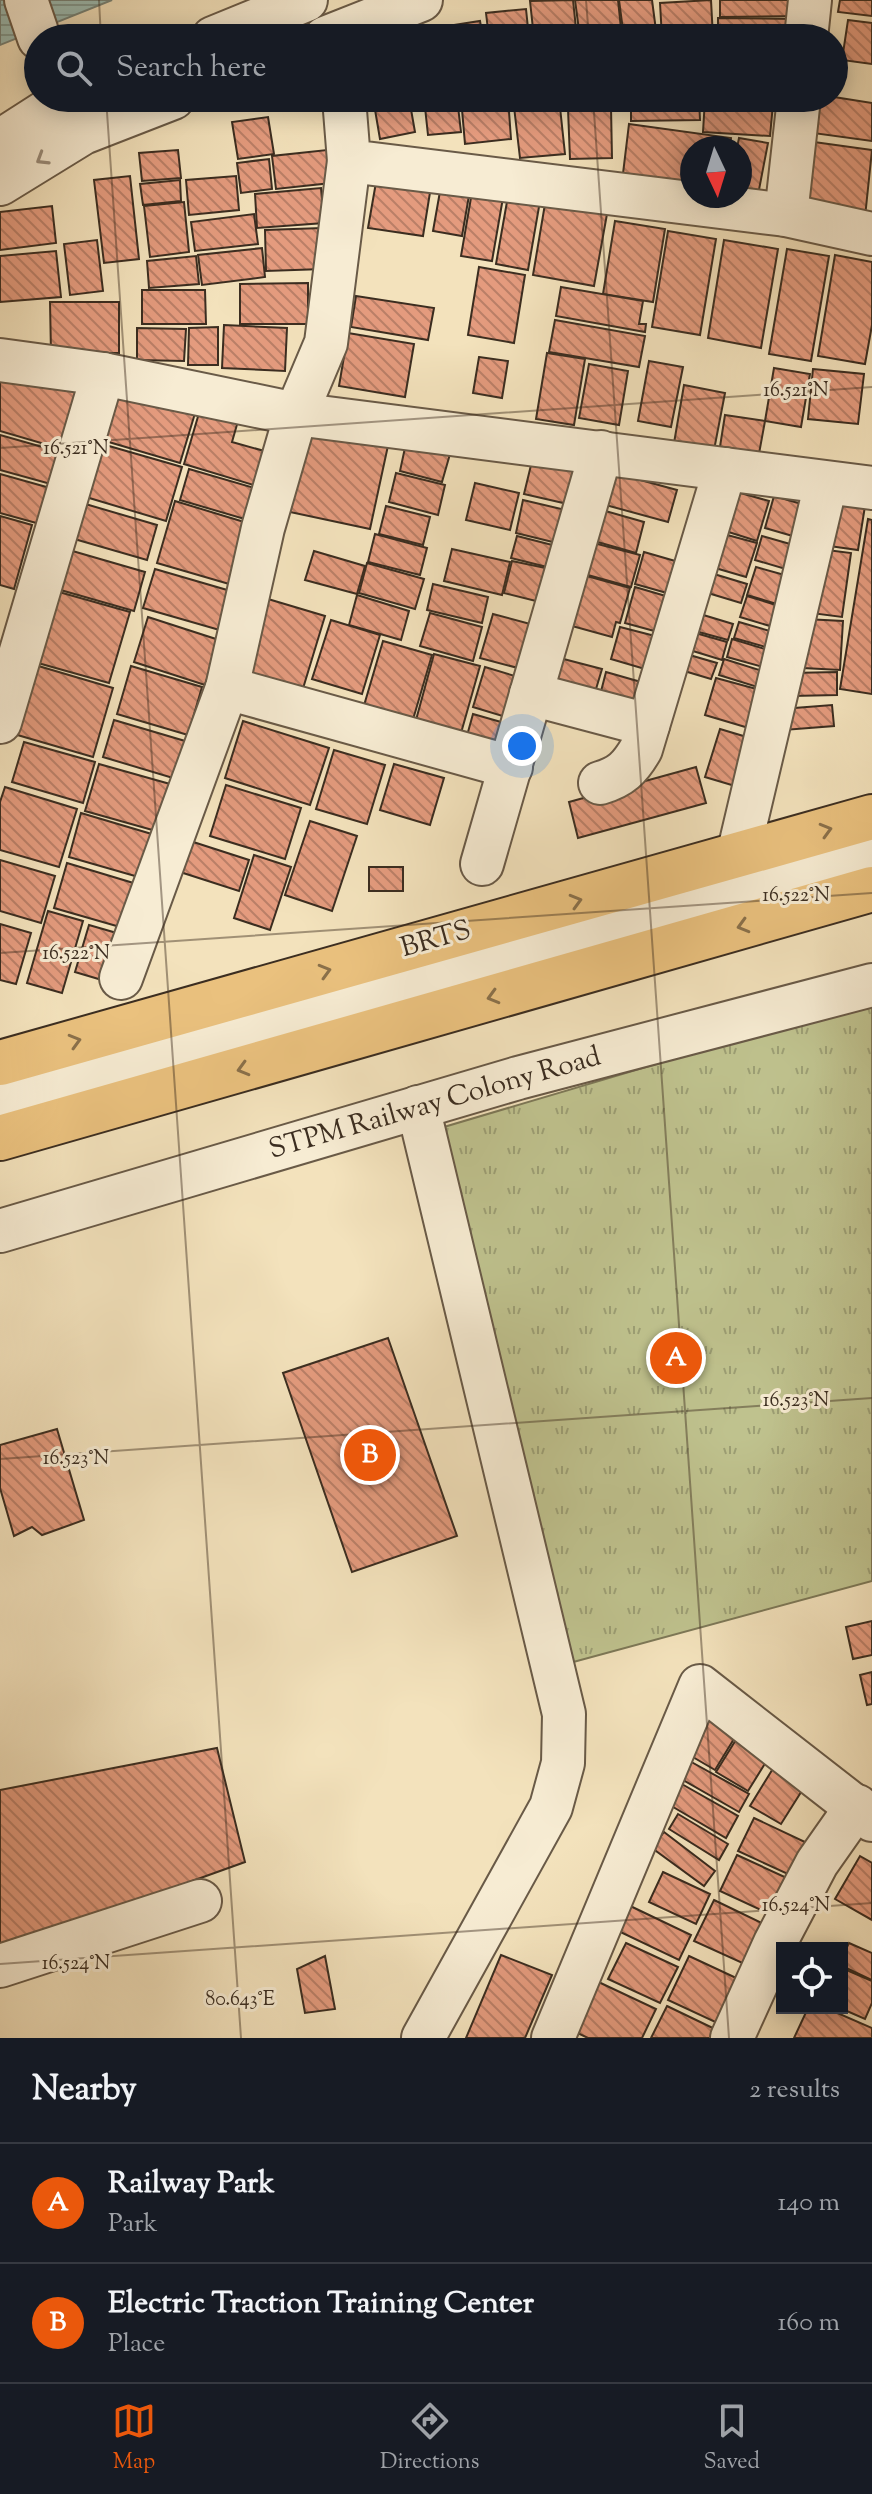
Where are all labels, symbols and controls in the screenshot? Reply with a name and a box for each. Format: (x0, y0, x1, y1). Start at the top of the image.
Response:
search box (24, 24, 848, 112)
icon: search (52, 46, 96, 90)
text: Search here (116, 47, 266, 90)
north arrow (680, 136, 752, 208)
one-way arrow (36, 149, 51, 165)
text: 16.521°N (763, 377, 829, 406)
text: 16.521°N (43, 435, 109, 464)
your location (502, 726, 542, 766)
one-way arrow (818, 823, 832, 839)
text: 16.522°N (762, 882, 830, 911)
one-way arrow (568, 893, 582, 910)
street label: BRTS (396, 911, 476, 969)
one-way arrow (737, 917, 751, 933)
text: 16.522°N (42, 940, 110, 969)
one-way arrow (318, 964, 332, 980)
one-way arrow (487, 988, 501, 1004)
one-way arrow (68, 1034, 82, 1051)
street label: STPM Railway Colony Road (264, 1037, 606, 1171)
one-way arrow (237, 1059, 251, 1076)
pin: A (650, 1328, 702, 1388)
text: 16.523°N (763, 1387, 829, 1416)
pin: B (344, 1425, 396, 1485)
text: 16.523°N (43, 1445, 109, 1474)
text: 16.524°N (762, 1892, 830, 1921)
map controls (776, 1942, 848, 2014)
button: locate (776, 1942, 848, 2014)
text: 16.524°N (42, 1950, 110, 1979)
text: 80.643°E (205, 1986, 275, 2015)
text: Nearby (32, 2066, 137, 2115)
text: 2 results (749, 2072, 840, 2109)
text: Railway Park (108, 2163, 275, 2206)
text: A (47, 2185, 69, 2222)
text: 140 m (777, 2185, 840, 2222)
text: Park (108, 2206, 158, 2243)
text: Electric Traction Training Center (108, 2283, 534, 2326)
text: B (50, 2305, 66, 2342)
text: 160 m (777, 2305, 840, 2342)
text: Place (108, 2326, 165, 2363)
tab: Map (112, 2399, 156, 2479)
tab: Directions (380, 2399, 479, 2479)
tab: Saved (703, 2399, 760, 2479)

